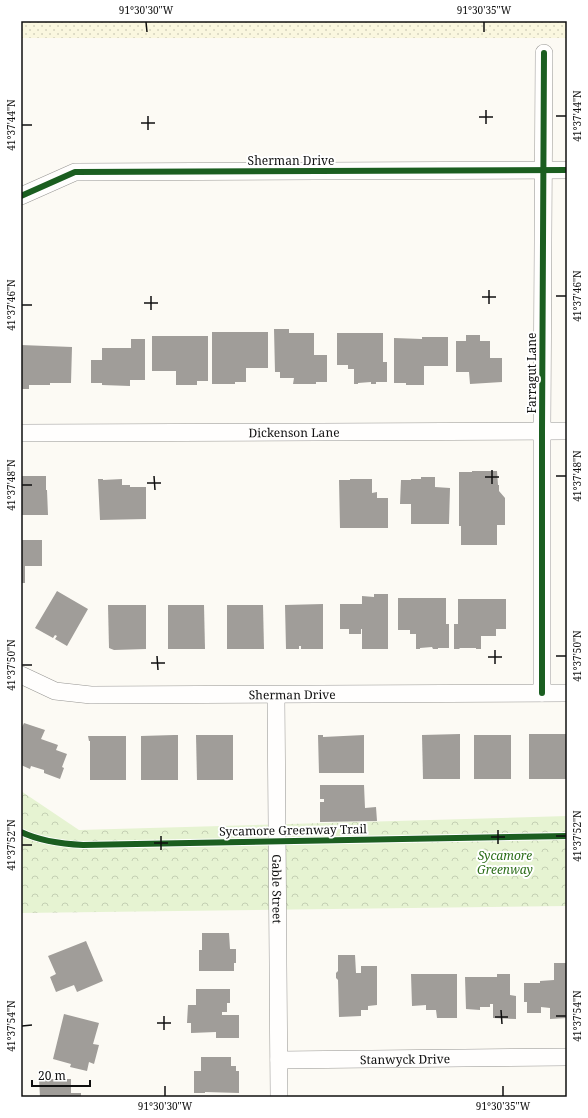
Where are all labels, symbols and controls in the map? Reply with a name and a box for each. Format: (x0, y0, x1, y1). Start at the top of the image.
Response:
text: 91°30'30"W (119, 3, 174, 17)
text: 91°30'35"W (457, 3, 512, 17)
text: 41°37'44"N (570, 90, 584, 142)
text: 41°37'44"N (4, 99, 18, 151)
street label: Sherman Drive (248, 152, 334, 169)
text: 41°37'46"N (570, 270, 584, 322)
text: 41°37'46"N (4, 279, 18, 331)
street label: Farragut Lane (523, 333, 540, 414)
street label: Dickenson Lane (248, 423, 340, 441)
text: 41°37'48"N (570, 450, 584, 502)
text: 41°37'48"N (4, 459, 18, 511)
text: 41°37'50"N (570, 630, 584, 682)
text: 41°37'50"N (4, 639, 18, 691)
street label: Sherman Drive (249, 685, 336, 703)
text: 41°37'52"N (570, 810, 584, 862)
text: 41°37'52"N (4, 819, 18, 871)
street label: Sycamore Greenway Trail (219, 820, 367, 840)
park label: Sycamore Greenway (477, 847, 533, 878)
street label: Gable Street (269, 854, 286, 924)
text: 41°37'54"N (570, 990, 584, 1042)
text: 41°37'54"N (4, 1000, 18, 1052)
street label: Stanwyck Drive (360, 1050, 450, 1068)
scale bar (32, 1062, 90, 1088)
text: 20 m (38, 1067, 66, 1084)
text: 91°30'30"W (138, 1099, 193, 1113)
text: 91°30'35"W (476, 1099, 531, 1113)

